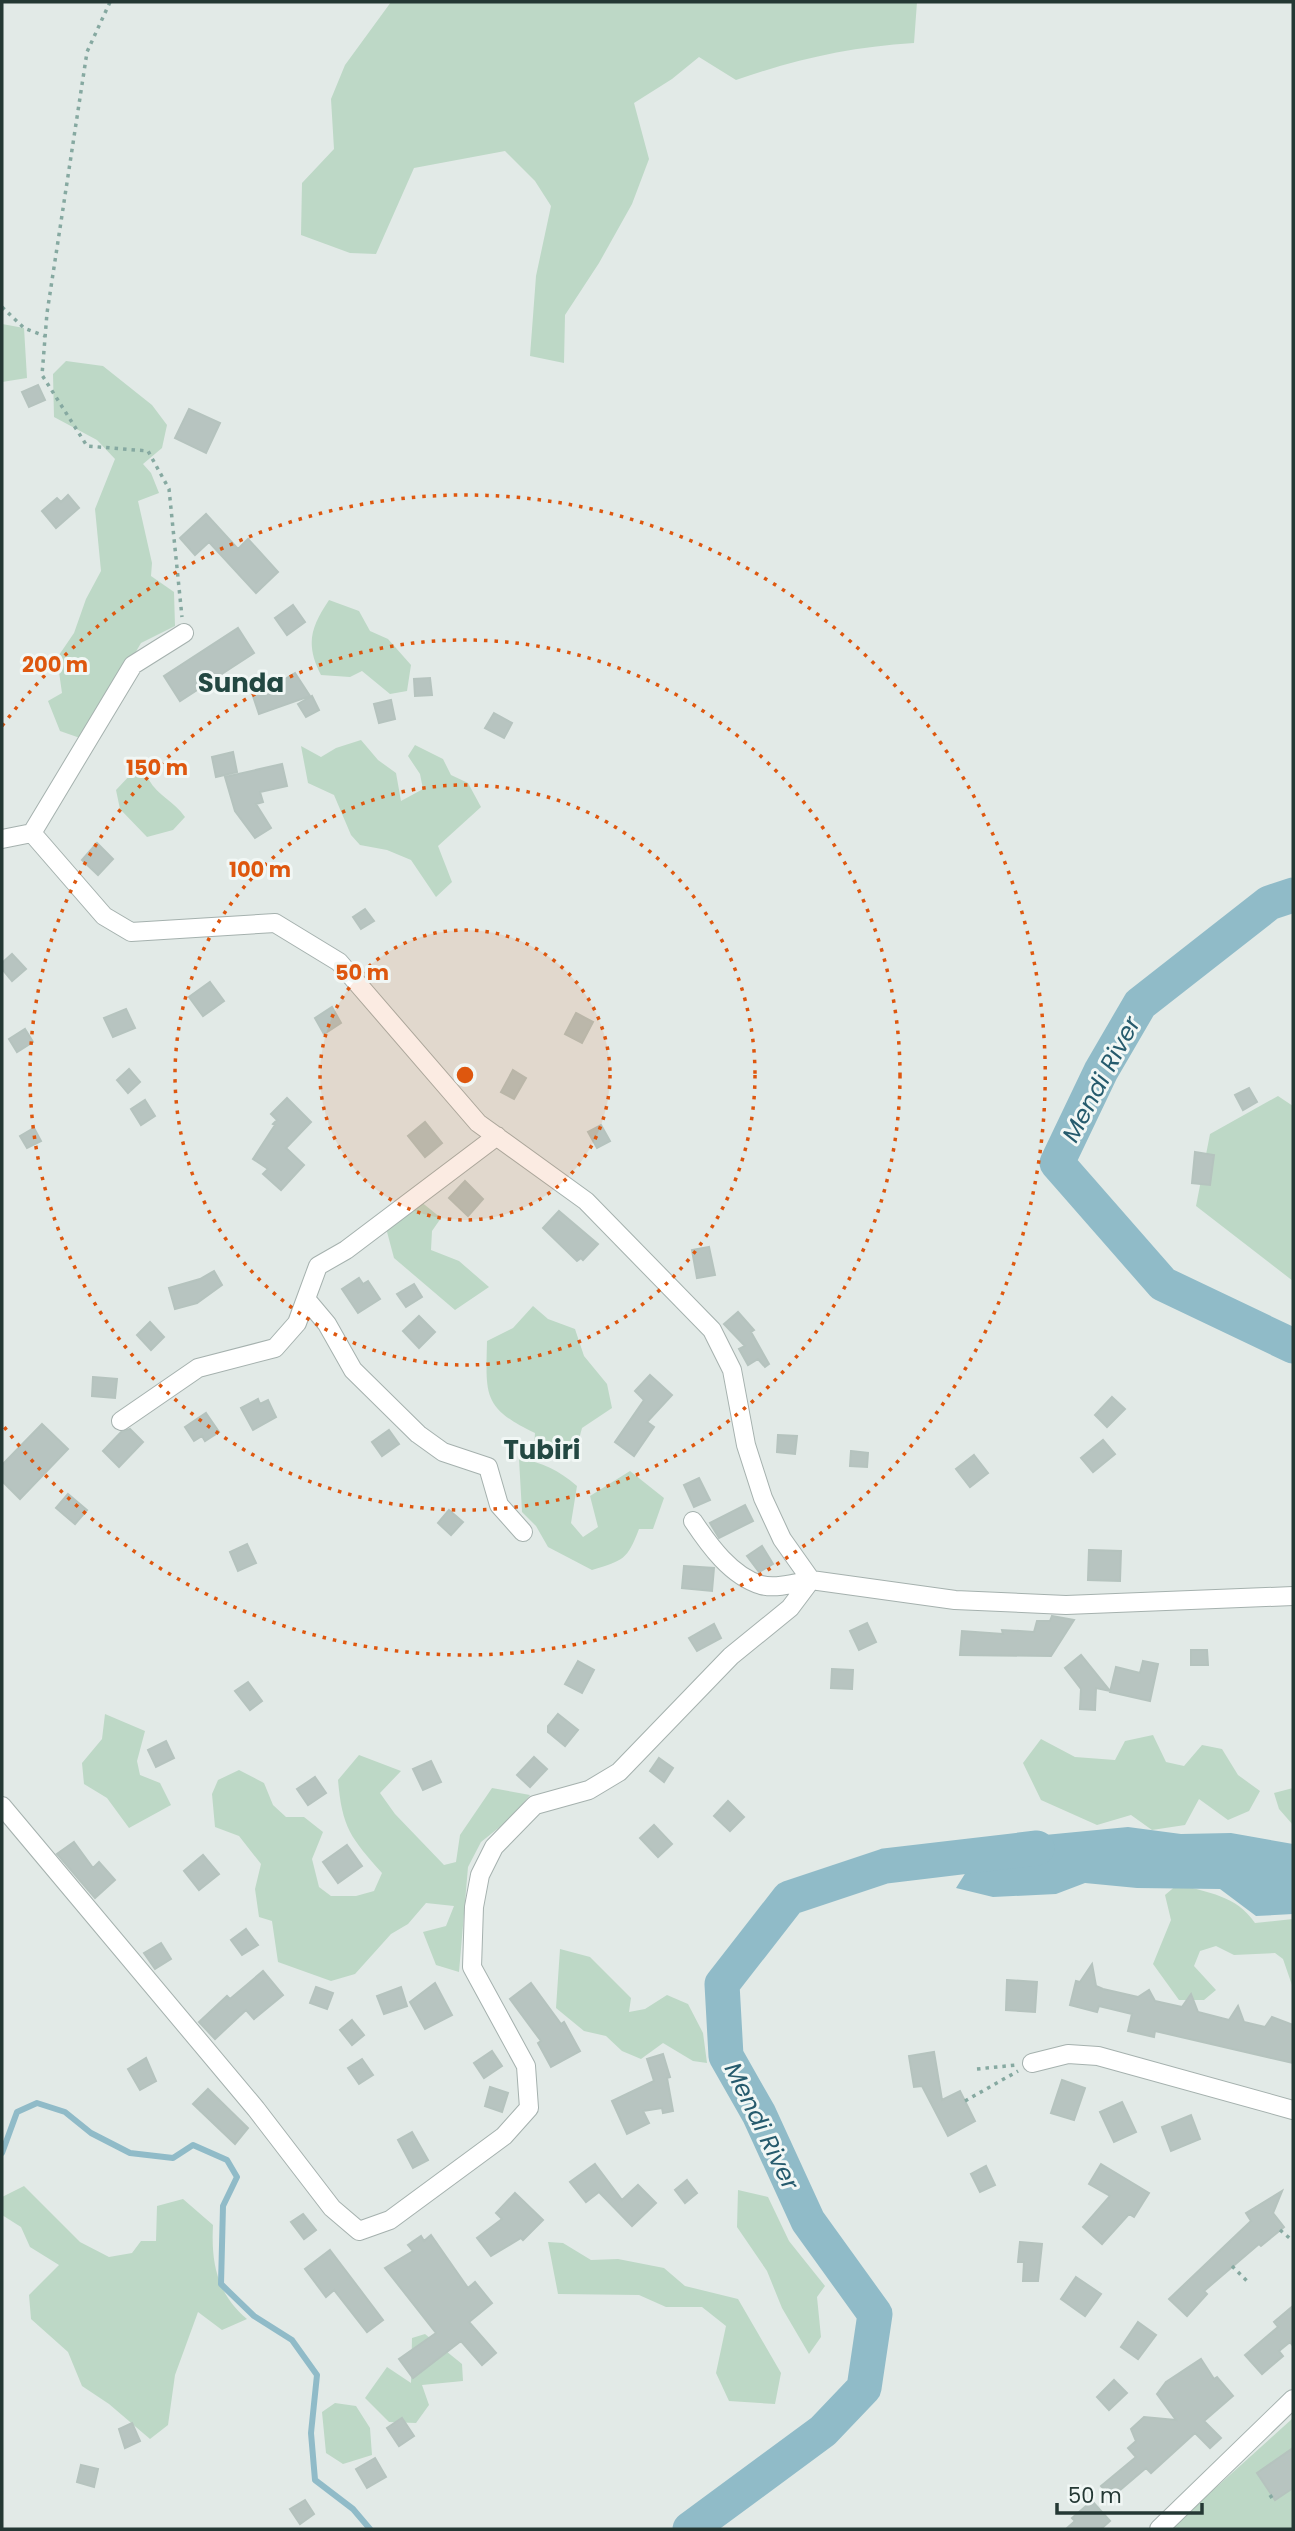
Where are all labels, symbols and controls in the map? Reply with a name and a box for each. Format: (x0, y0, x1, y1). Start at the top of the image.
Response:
text: 200 m (22, 650, 88, 679)
district label: Sunda (198, 665, 284, 701)
text: 150 m (126, 753, 188, 782)
text: 100 m (229, 855, 291, 884)
text: 50 m (335, 958, 389, 987)
water label: Mendi River (1054, 1009, 1148, 1148)
centre of rings (453, 1063, 477, 1087)
district label: Tubiri (503, 1432, 581, 1468)
water label: Mendi River (717, 2057, 808, 2196)
scale bar (1057, 2472, 1202, 2516)
text: 50 m (1068, 2481, 1122, 2510)

